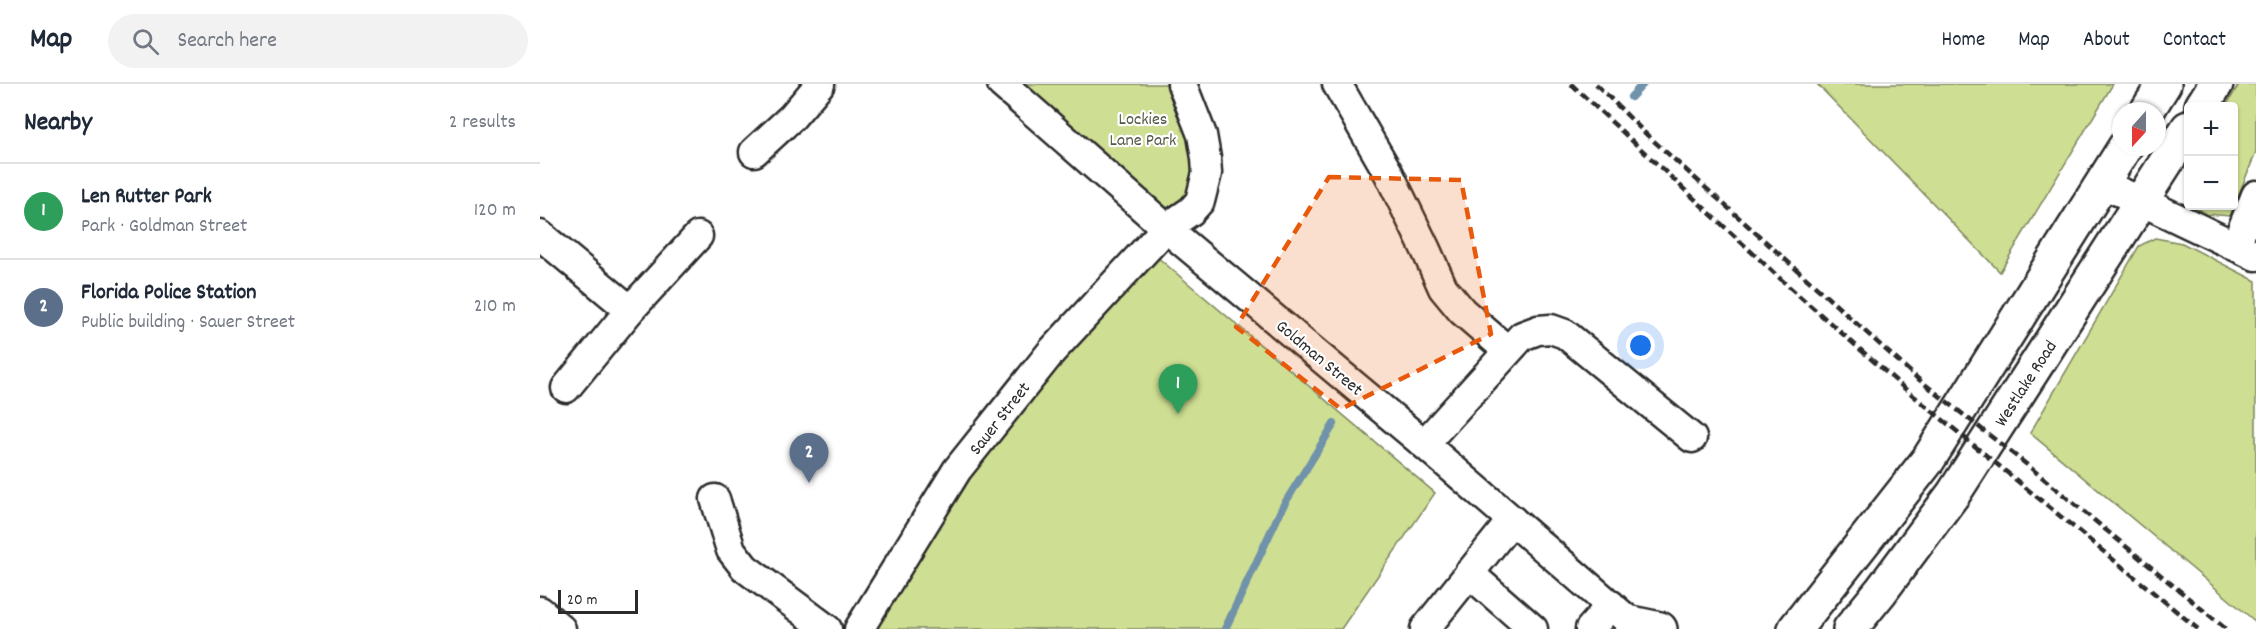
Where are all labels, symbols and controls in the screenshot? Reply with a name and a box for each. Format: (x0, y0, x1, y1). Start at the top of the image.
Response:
search box (108, 14, 528, 68)
text: Map (30, 21, 72, 61)
icon: search (129, 25, 162, 58)
text: Search here (177, 26, 277, 57)
text: Home (1941, 26, 1985, 56)
text: Map (2018, 26, 2050, 56)
text: About (2083, 26, 2130, 56)
text: Contact (2163, 26, 2226, 56)
north arrow (2112, 102, 2166, 156)
map controls (2184, 102, 2238, 210)
button: + (2184, 102, 2238, 156)
text: Nearby (24, 105, 92, 142)
park label: Lockies Lane Park (1110, 108, 1176, 154)
text: 2 results (449, 109, 516, 137)
button: − (2184, 156, 2238, 210)
text: Len Rutter Park (81, 182, 212, 213)
text: 1 (41, 197, 46, 225)
text: 120 m (474, 197, 516, 225)
text: Park · Goldman Street (81, 213, 248, 241)
text: Florida Police Station (81, 278, 257, 309)
text: 2 (39, 293, 48, 321)
text: 210 m (474, 293, 516, 321)
text: Public building · Sauer Street (81, 309, 295, 337)
street label: Goldman Street (1269, 315, 1368, 403)
your location (1626, 331, 1655, 360)
street label: Westlake Road (1990, 336, 2064, 432)
pin: 1 (1158, 364, 1198, 414)
street label: Sauer Street (964, 377, 1038, 461)
pin: 2 (790, 434, 828, 483)
scale bar (558, 587, 638, 614)
text: 20 m (567, 589, 597, 612)

